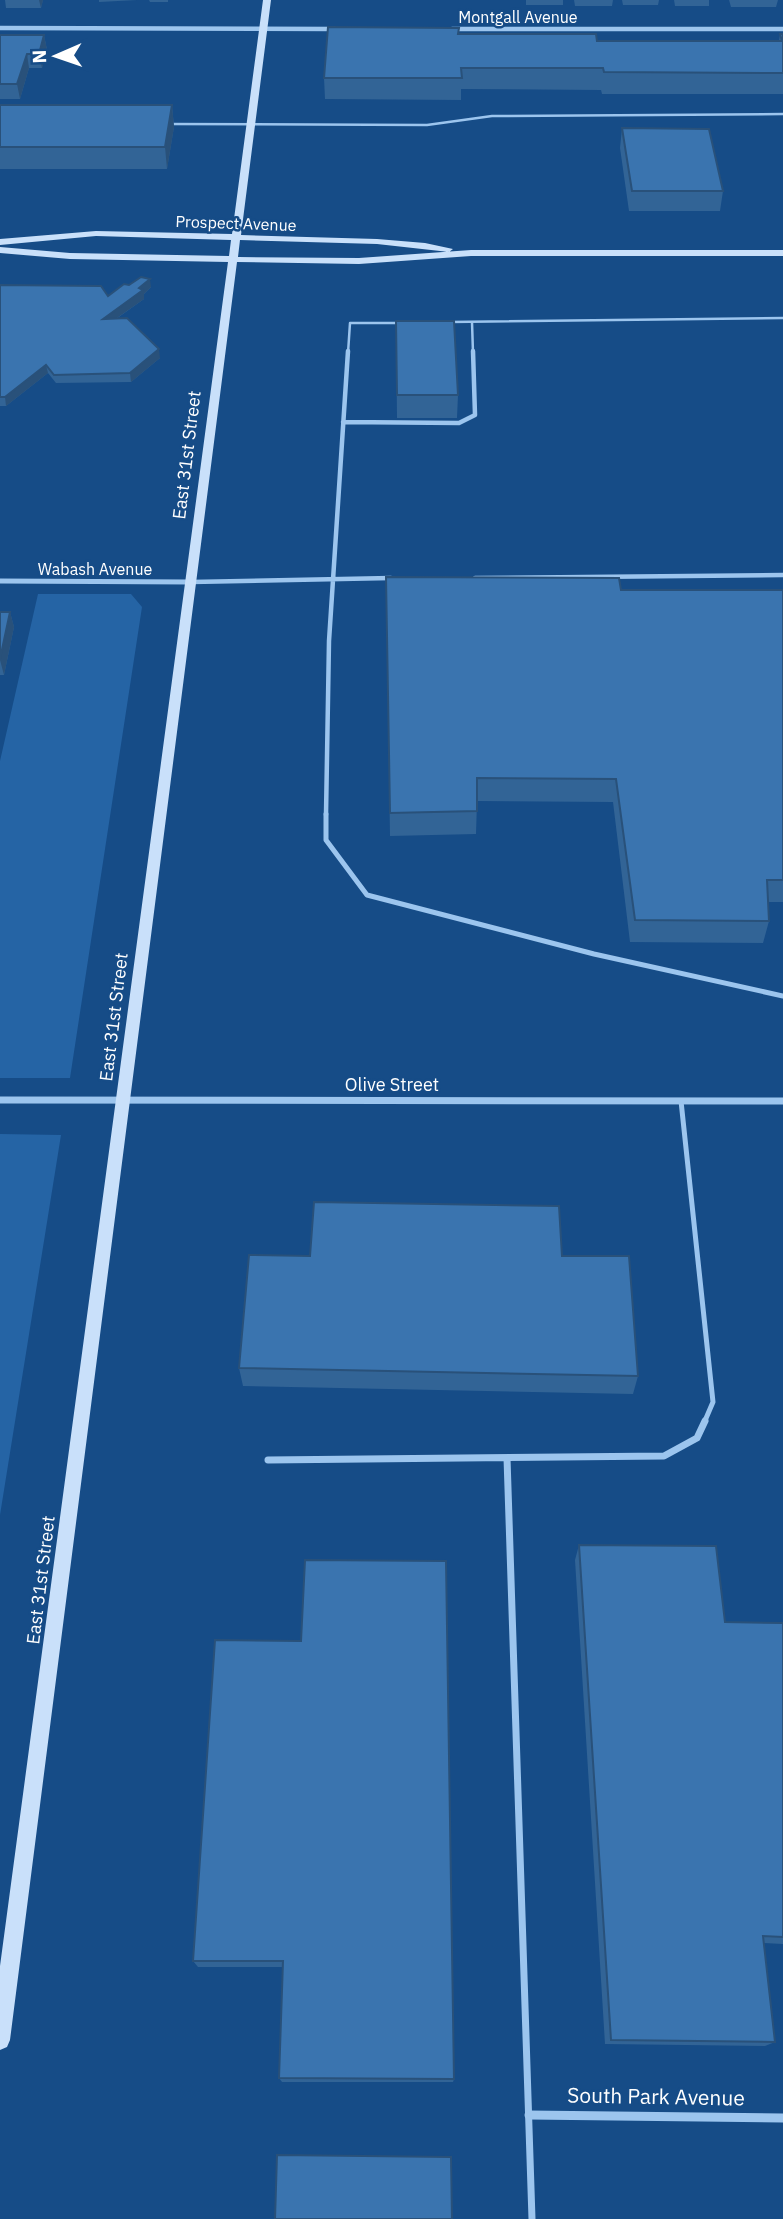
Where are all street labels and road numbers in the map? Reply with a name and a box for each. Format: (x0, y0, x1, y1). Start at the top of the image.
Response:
street label: Montgall Avenue (458, 7, 578, 27)
street label: Prospect Avenue (175, 211, 297, 235)
street label: East 31st Street (167, 389, 206, 521)
street label: Wabash Avenue (38, 559, 152, 579)
street label: East 31st Street (94, 951, 133, 1083)
street label: Olive Street (345, 1073, 439, 1096)
street label: East 31st Street (21, 1514, 60, 1646)
street label: South Park Avenue (567, 2080, 745, 2112)

